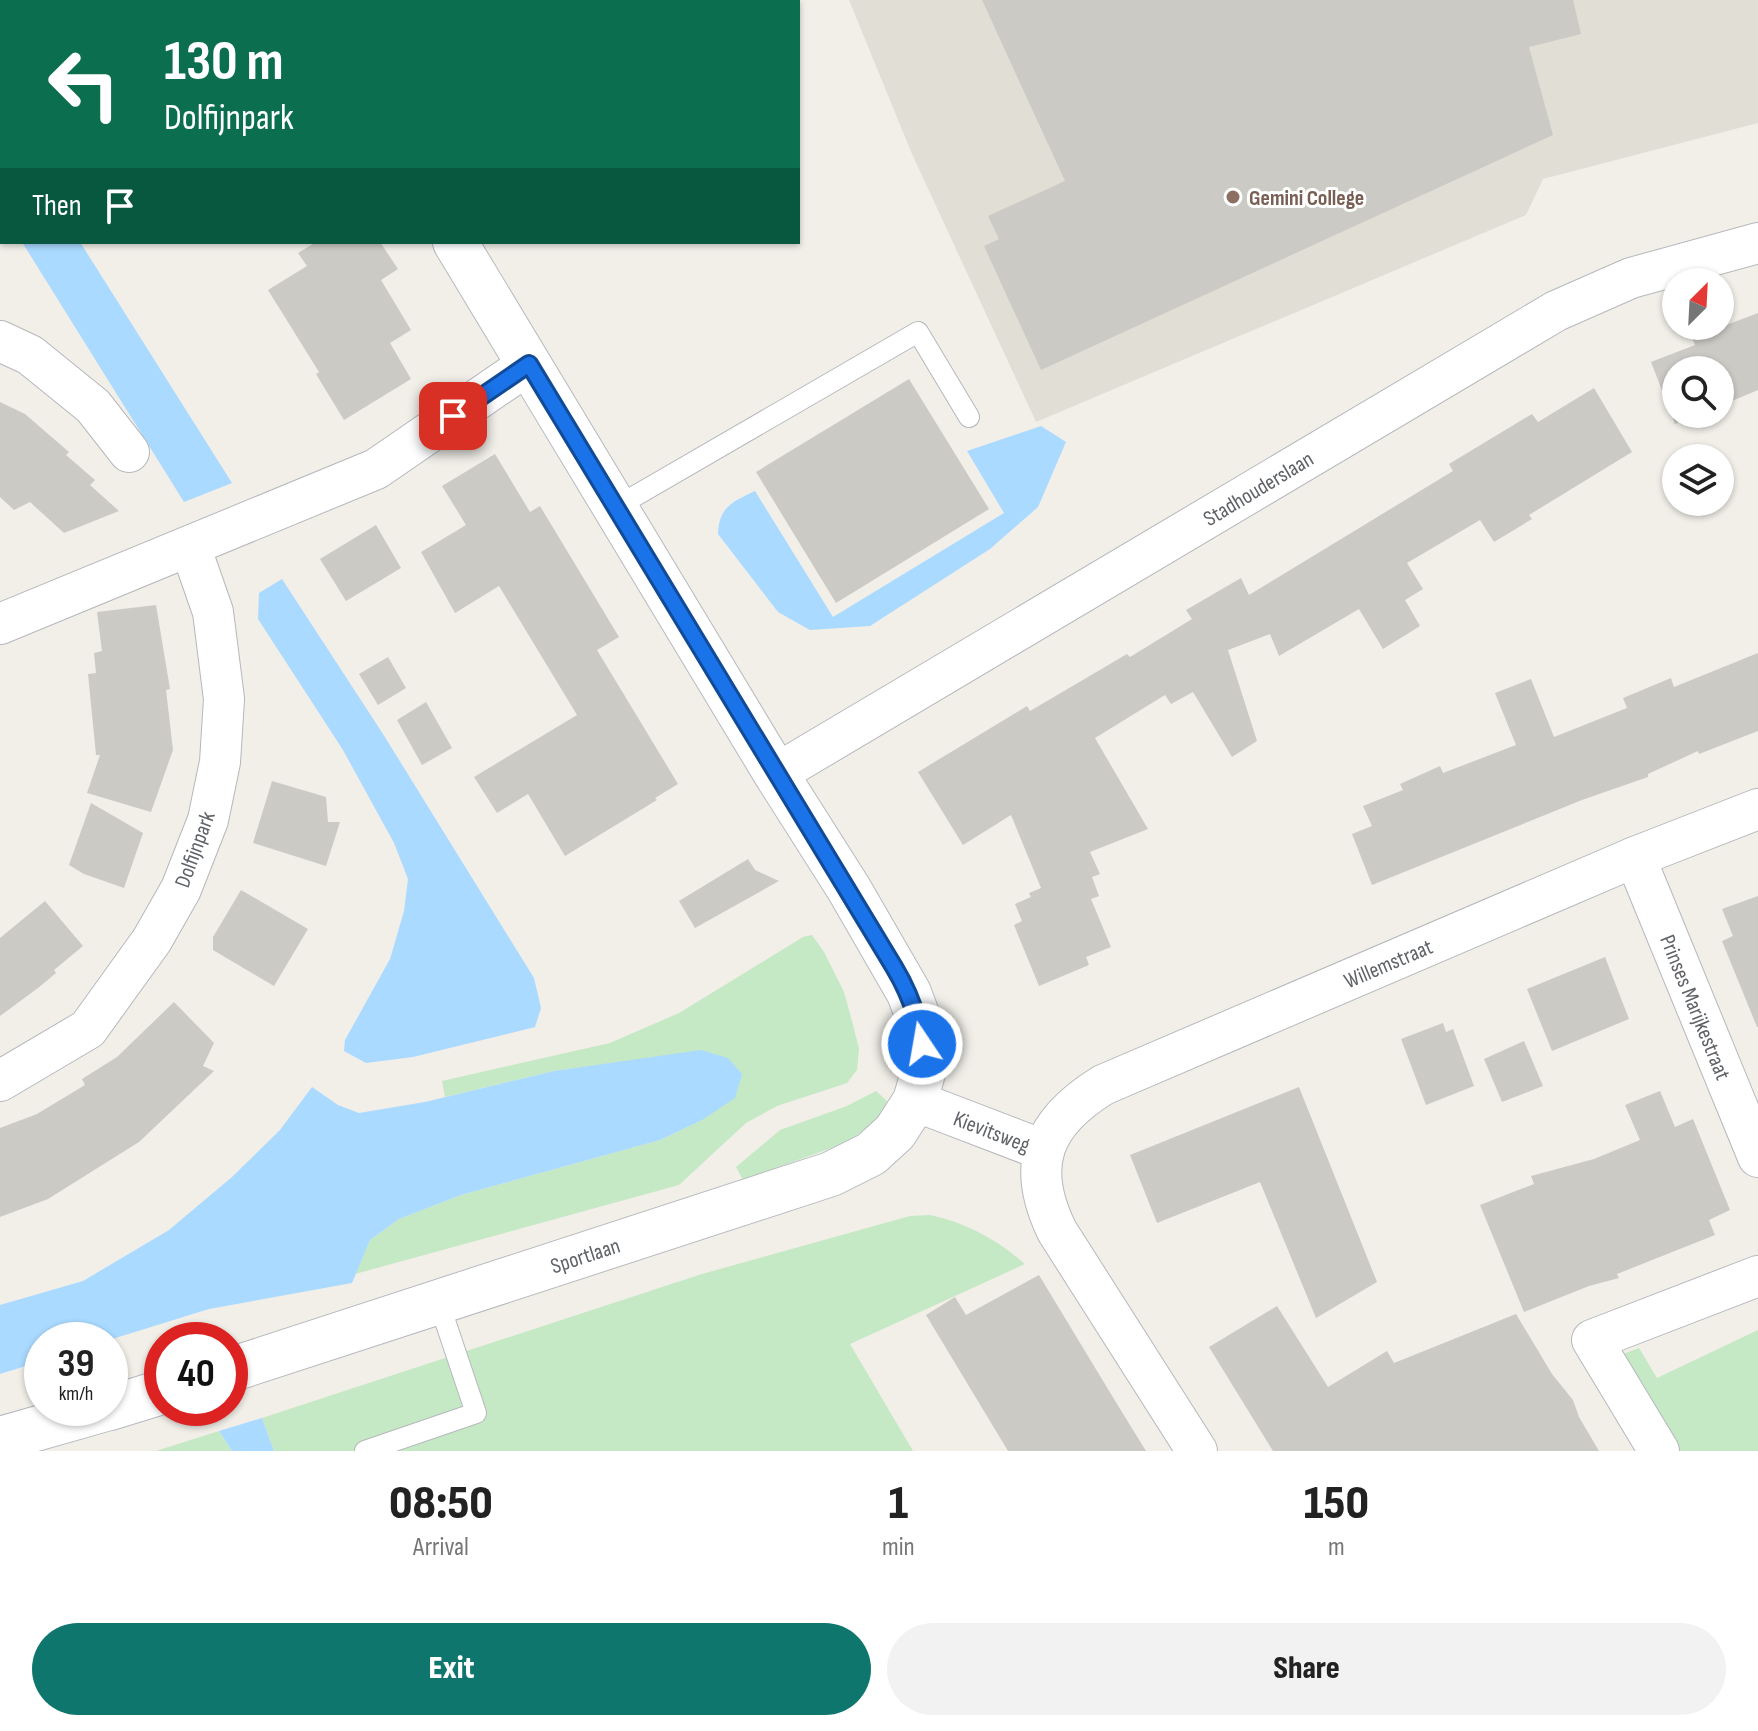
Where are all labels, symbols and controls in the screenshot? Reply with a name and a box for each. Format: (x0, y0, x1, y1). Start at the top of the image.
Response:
text: 130 m (164, 29, 284, 96)
icon: left (32, 32, 136, 136)
text: Dolfijnpark (164, 97, 294, 140)
icon: arrive (98, 184, 142, 228)
place label: Gemini College (1249, 185, 1364, 212)
text: Then (32, 188, 82, 224)
marker: Gemini College (1224, 188, 1242, 206)
north arrow (1662, 268, 1734, 340)
map controls (1662, 268, 1734, 516)
button: search (1662, 356, 1734, 428)
pin (419, 382, 487, 450)
icon: arrive (431, 394, 475, 438)
button: layers (1662, 444, 1734, 516)
street label: Stadhouderslaan (1199, 446, 1319, 533)
street label: Dolfijnpark (169, 807, 222, 891)
street label: Prinses Marijkestraat (1653, 931, 1736, 1084)
street label: Willemstraat (1340, 934, 1437, 995)
position arrow (880, 1002, 964, 1086)
street label: Kievitsweg (949, 1106, 1034, 1159)
street label: Sportlaan (547, 1233, 624, 1280)
speed limit sign: 40 (144, 1322, 248, 1426)
text: 39 (58, 1340, 94, 1388)
text: km/h (59, 1382, 93, 1406)
text: 08:50 (389, 1475, 493, 1532)
text: 1 (888, 1475, 908, 1532)
text: 150 (1304, 1475, 1369, 1532)
text: Arrival (413, 1532, 469, 1563)
text: min (882, 1532, 915, 1563)
text: m (1328, 1532, 1345, 1563)
button: Exit (32, 1623, 871, 1715)
button: Share (887, 1623, 1726, 1715)

